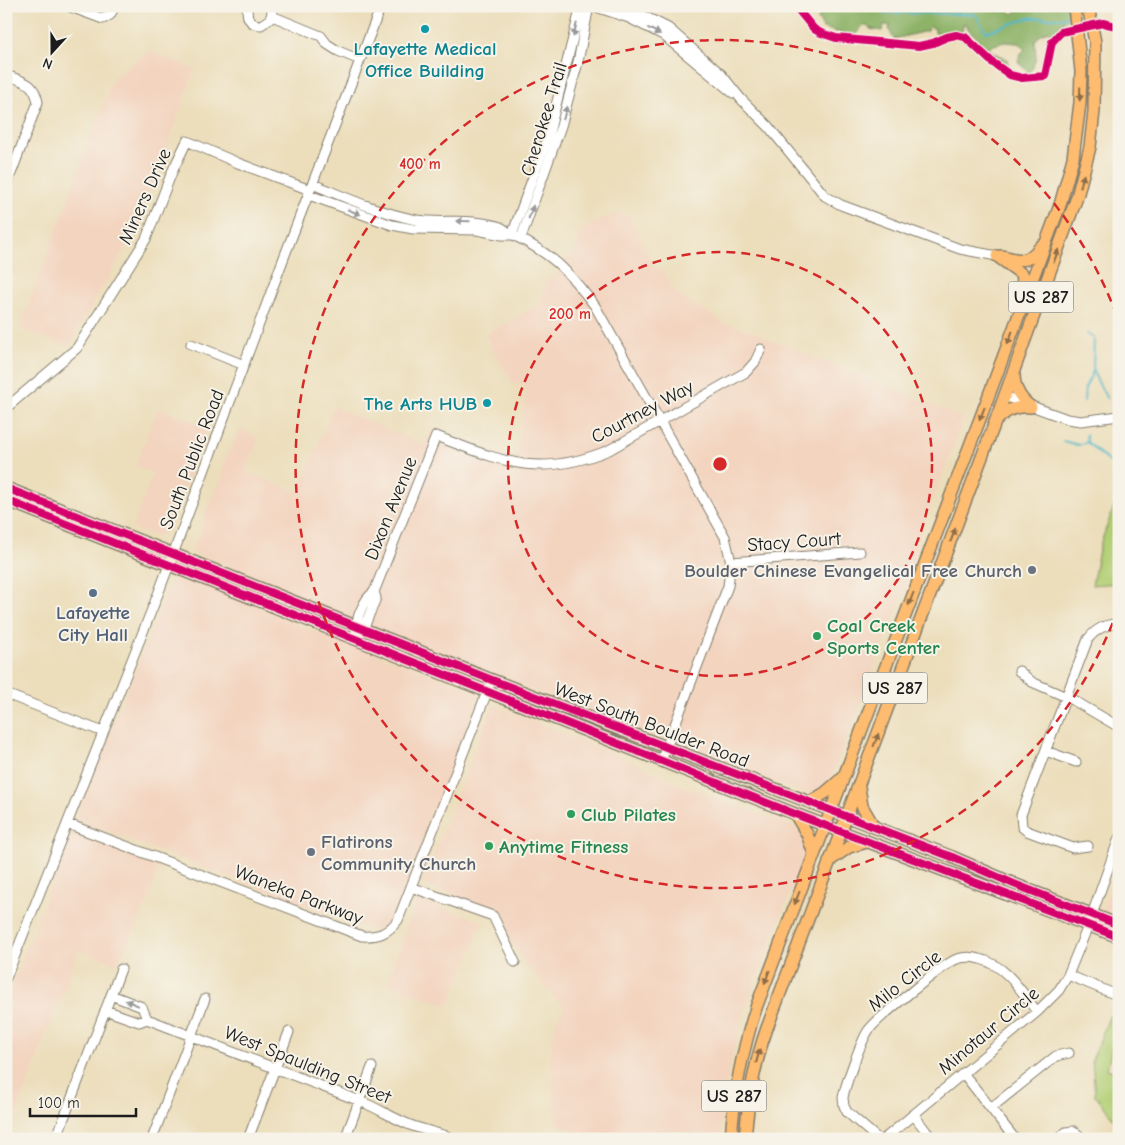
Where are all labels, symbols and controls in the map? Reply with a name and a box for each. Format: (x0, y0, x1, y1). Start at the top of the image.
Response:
marker: Lafayette Medical Office Building (419, 23, 431, 35)
one-way arrow (571, 23, 579, 38)
one-way arrow (647, 27, 661, 35)
north arrow (28, 28, 78, 78)
place label: Lafayette Medical Office Building (354, 38, 496, 82)
text: N (40, 54, 55, 73)
street label: Cherokee Trail (516, 60, 572, 179)
one-way arrow (1076, 86, 1084, 102)
one-way arrow (561, 106, 569, 121)
street label: Miners Drive (114, 145, 176, 248)
text: 400 m (399, 155, 441, 173)
one-way arrow (1078, 173, 1086, 188)
one-way arrow (527, 204, 535, 219)
one-way arrow (347, 208, 362, 216)
one-way arrow (454, 217, 470, 225)
one-way arrow (1053, 249, 1060, 264)
road number: US 287 (1008, 282, 1074, 312)
text: 200 m (549, 305, 591, 323)
one-way arrow (1006, 331, 1013, 346)
street label: Courtney Way (588, 375, 698, 448)
street label: South Public Road (155, 386, 229, 532)
place label: The Arts HUB (364, 393, 477, 415)
marker: The Arts HUB (481, 397, 493, 409)
one-way arrow (978, 407, 986, 422)
street label: Dixon Avenue (360, 453, 422, 563)
centre of rings (711, 455, 729, 473)
one-way arrow (949, 527, 957, 542)
street label: Stacy Court (747, 528, 842, 556)
place label: Boulder Chinese Evangelical Free Church (684, 560, 1022, 582)
marker: Boulder Chinese Evangelical Free Church (1026, 564, 1038, 576)
marker: Lafayette City Hall (87, 587, 99, 599)
one-way arrow (907, 592, 915, 606)
place label: Lafayette City Hall (56, 602, 130, 646)
place label: Coal Creek Sports Center (827, 615, 940, 659)
marker: Coal Creek Sports Center (811, 630, 823, 642)
road number: US 287 (862, 672, 928, 704)
street label: West South Boulder Road (551, 678, 752, 772)
one-way arrow (872, 733, 880, 747)
place label: Club Pilates (581, 804, 676, 826)
marker: Club Pilates (565, 808, 577, 820)
place label: Flatirons Community Church (321, 831, 476, 875)
place label: Anytime Fitness (499, 836, 628, 858)
marker: Anytime Fitness (483, 840, 495, 852)
marker: Flatirons Community Church (305, 846, 317, 858)
street label: Waneka Parkway (231, 860, 366, 930)
one-way arrow (793, 891, 800, 906)
street label: Milo Circle (864, 945, 946, 1016)
one-way arrow (763, 970, 771, 985)
street label: Minotaur Circle (934, 982, 1043, 1079)
one-way arrow (124, 999, 139, 1007)
street label: West Spaulding Street (221, 1021, 395, 1109)
one-way arrow (754, 1048, 762, 1063)
road number: US 287 (702, 1080, 766, 1112)
scale bar (30, 1085, 136, 1117)
text: 100 m (38, 1094, 80, 1112)

